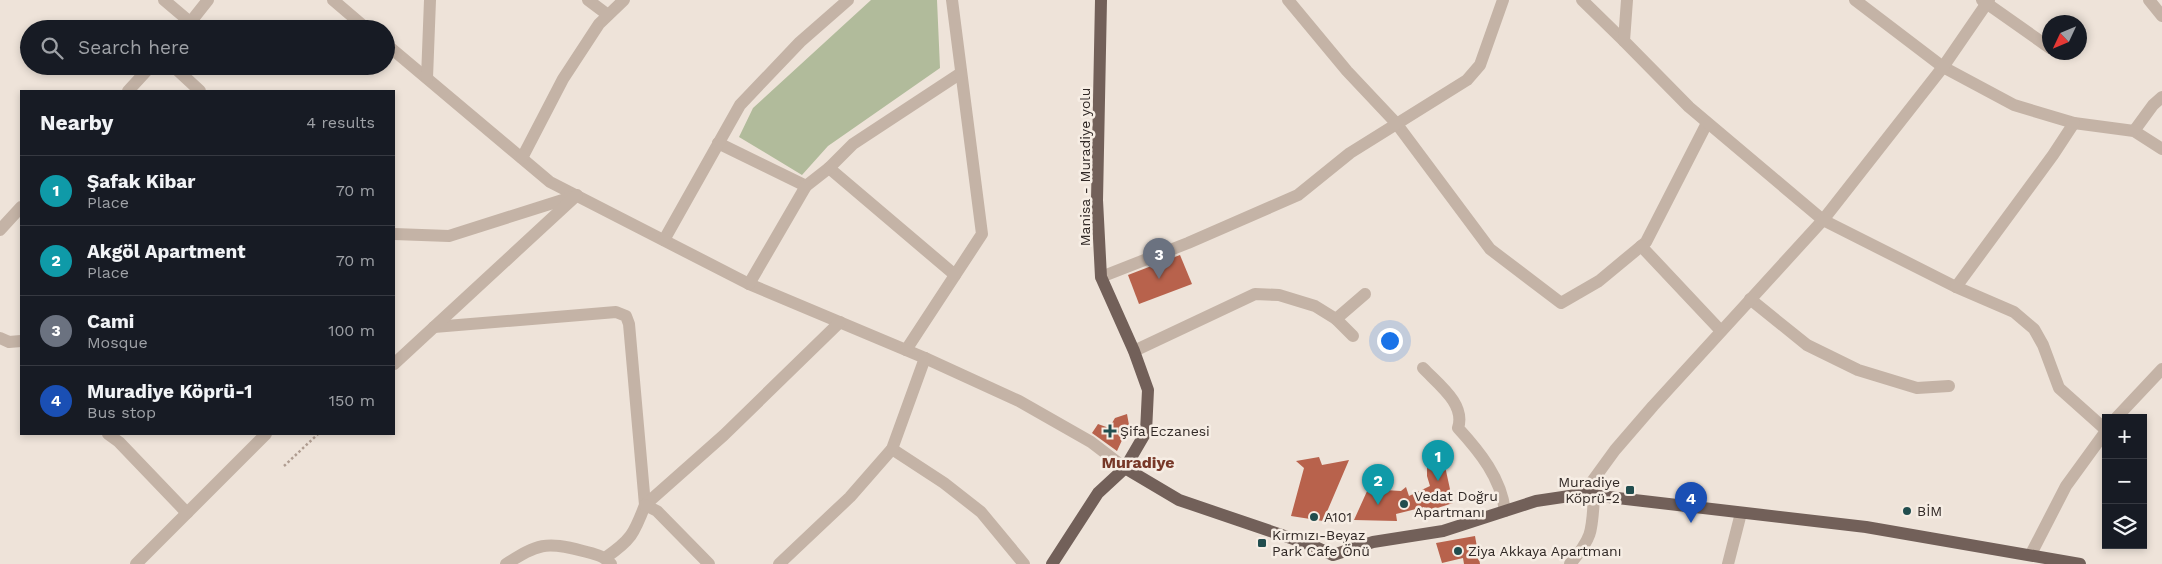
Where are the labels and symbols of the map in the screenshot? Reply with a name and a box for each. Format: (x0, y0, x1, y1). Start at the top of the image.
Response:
north arrow (2042, 15, 2087, 60)
street label: Manisa - Muradiye yolu (1077, 88, 1093, 246)
pin: 3 (1143, 238, 1175, 279)
your location (1377, 328, 1403, 354)
place label: Şifa Eczanesi (1120, 423, 1210, 439)
marker: Şifa Eczanesi (1104, 425, 1116, 437)
pin: 1 (1422, 440, 1454, 481)
district label: Muradiye (1101, 453, 1175, 472)
pin: 2 (1362, 464, 1394, 505)
place label: Muradiye Köprü-2 (1558, 474, 1620, 506)
pin: 4 (1675, 482, 1707, 523)
marker: Muradiye Köprü-2 (1624, 484, 1636, 496)
place label: Vedat Doğru Apartmanı (1414, 488, 1498, 520)
marker: Vedat Doğru Apartmanı (1398, 498, 1410, 510)
place label: BİM (1917, 503, 1942, 519)
marker: BİM (1901, 505, 1913, 517)
place label: A101 (1324, 509, 1352, 525)
marker: A101 (1308, 511, 1320, 523)
place label: Kırmızı-Beyaz Park Cafe Önü (1272, 527, 1370, 559)
marker: Kırmızı-Beyaz Park Cafe Önü (1256, 537, 1268, 549)
place label: Ziya Akkaya Apartmanı (1468, 543, 1622, 559)
marker: Ziya Akkaya Apartmanı (1452, 545, 1464, 557)

